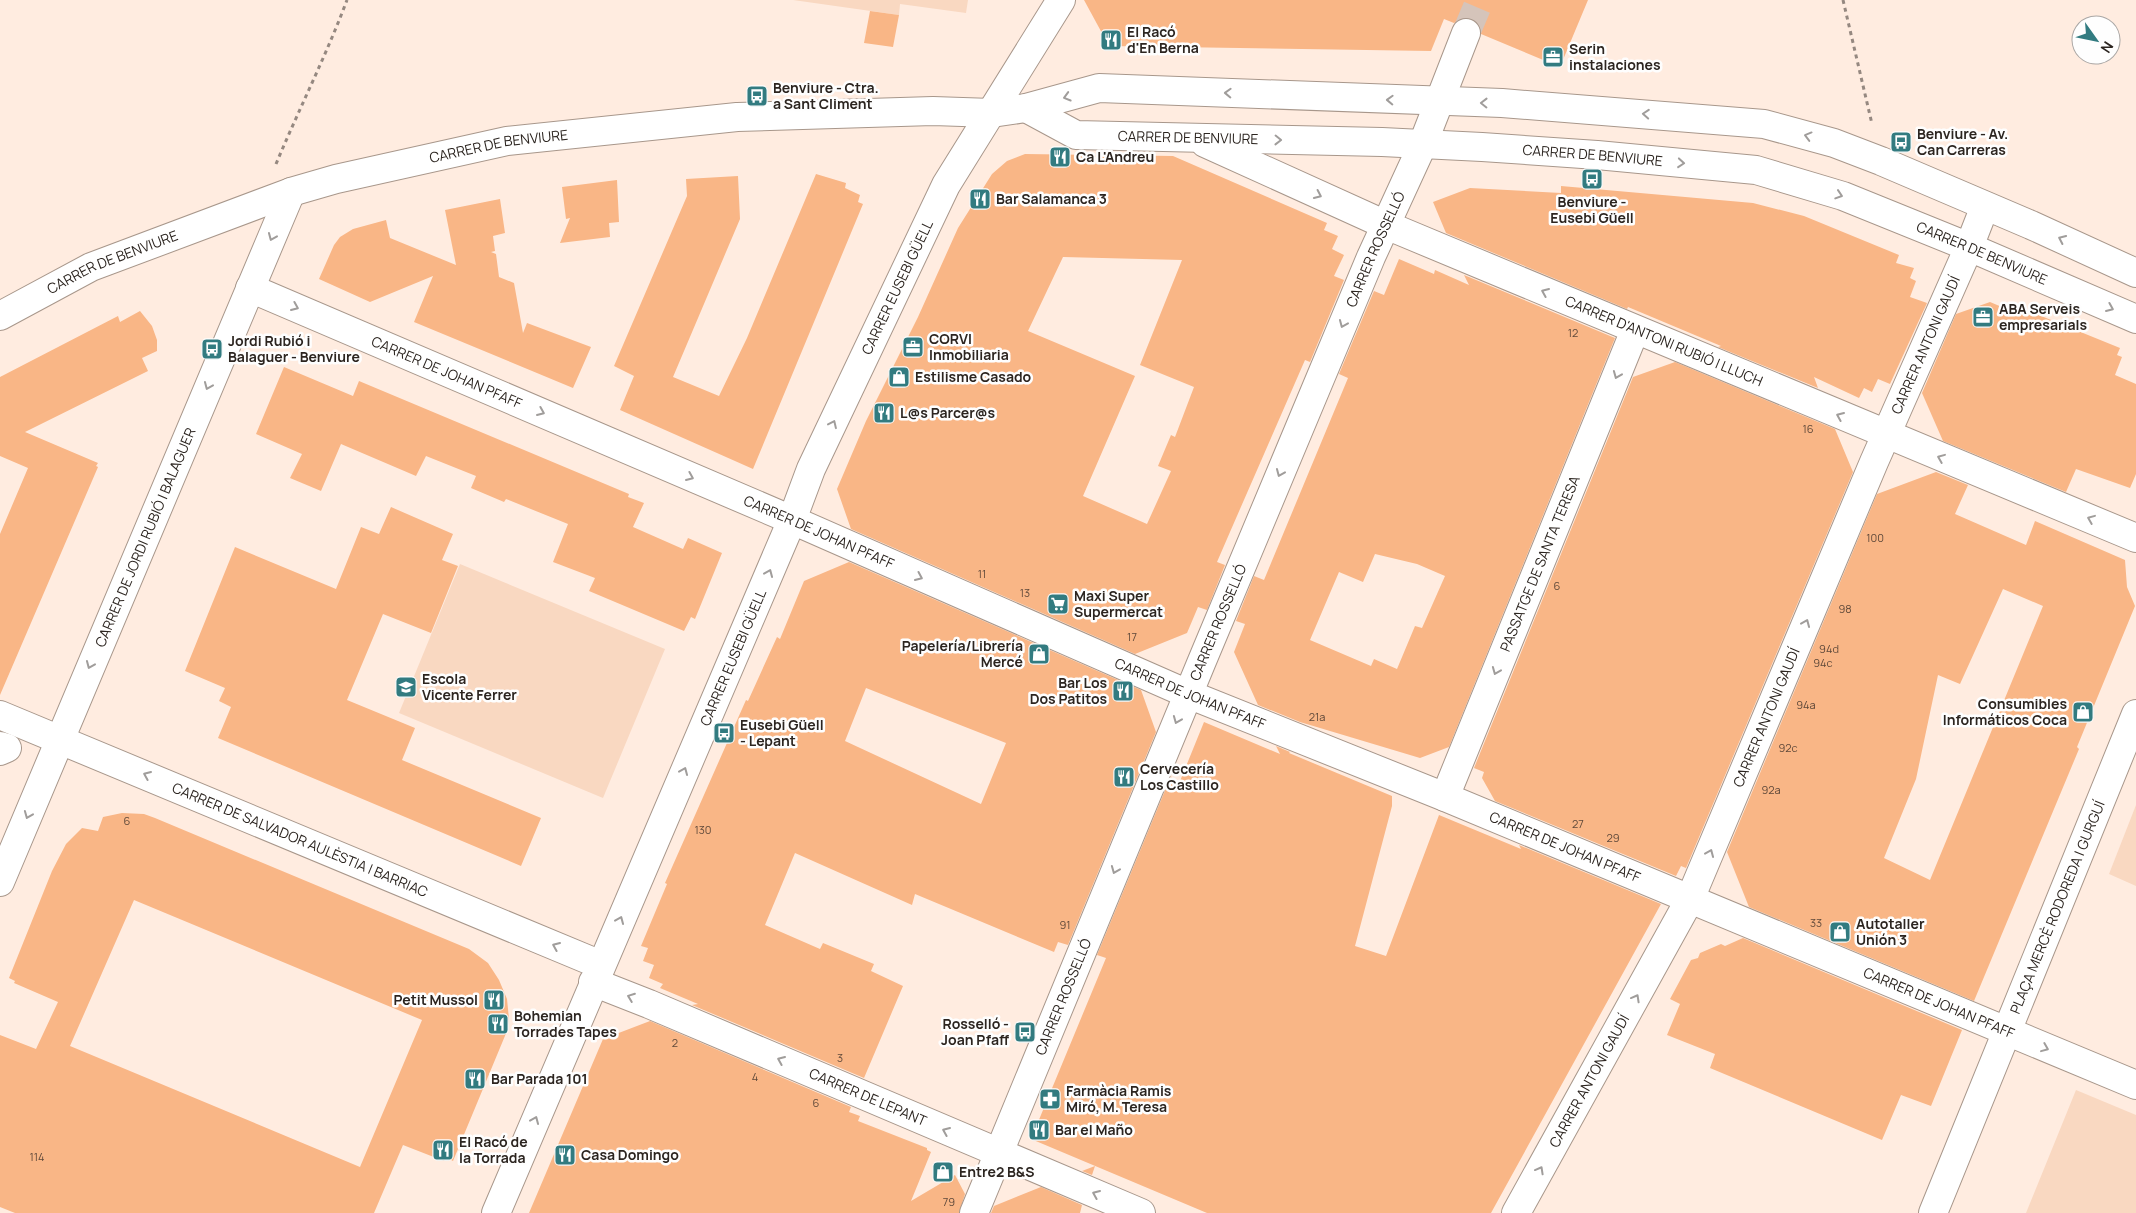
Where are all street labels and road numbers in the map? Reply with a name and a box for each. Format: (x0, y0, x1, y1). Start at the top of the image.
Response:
street label: CARRER DE BENVIURE (427, 125, 569, 167)
street label: CARRER DE BENVIURE (1118, 126, 1259, 148)
street label: CARRER DE BENVIURE (1522, 140, 1664, 170)
street label: CARRER ROSSELLÓ (1341, 188, 1409, 310)
street label: CARRER EUSEBI GÜELL (857, 217, 937, 358)
street label: CARRER DE BENVIURE (1914, 217, 2051, 289)
street label: CARRER DE BENVIURE (43, 225, 180, 298)
street label: CARRER ANTONI GAUDÍ (1886, 273, 1964, 417)
street label: CARRER D'ANTONI RUBIÓ I LLUCH (1562, 291, 1766, 390)
street label: CARRER DE JOHAN PFAFF (369, 331, 525, 412)
street label: CARRER DE JORDI RUBIÓ I BALAGUER (90, 424, 200, 650)
street label: PASSATGE DE SANTA TERESA (1495, 472, 1584, 654)
street label: CARRER DE JOHAN PFAFF (741, 491, 897, 573)
street label: CARRER ROSSELLÓ (1185, 561, 1250, 683)
street label: CARRER EUSEBI GÜELL (695, 586, 770, 729)
street label: CARRER ANTONI GAUDÍ (1728, 645, 1804, 790)
street label: CARRER DE JOHAN PFAFF (1112, 653, 1269, 733)
street label: CARRER DE SALVADOR AULÈSTIA I BARRIAC (169, 778, 431, 901)
street label: PLAÇA MERCÈ RODOREDA I GURGUÍ (2005, 798, 2109, 1017)
street label: CARRER DE JOHAN PFAFF (1487, 807, 1644, 886)
street label: CARRER ROSSELLÓ (1030, 935, 1095, 1058)
street label: CARRER DE JOHAN PFAFF (1861, 962, 2017, 1042)
street label: CARRER ANTONI GAUDÍ (1544, 1011, 1633, 1151)
street label: CARRER DE LEPANT (806, 1063, 930, 1130)

